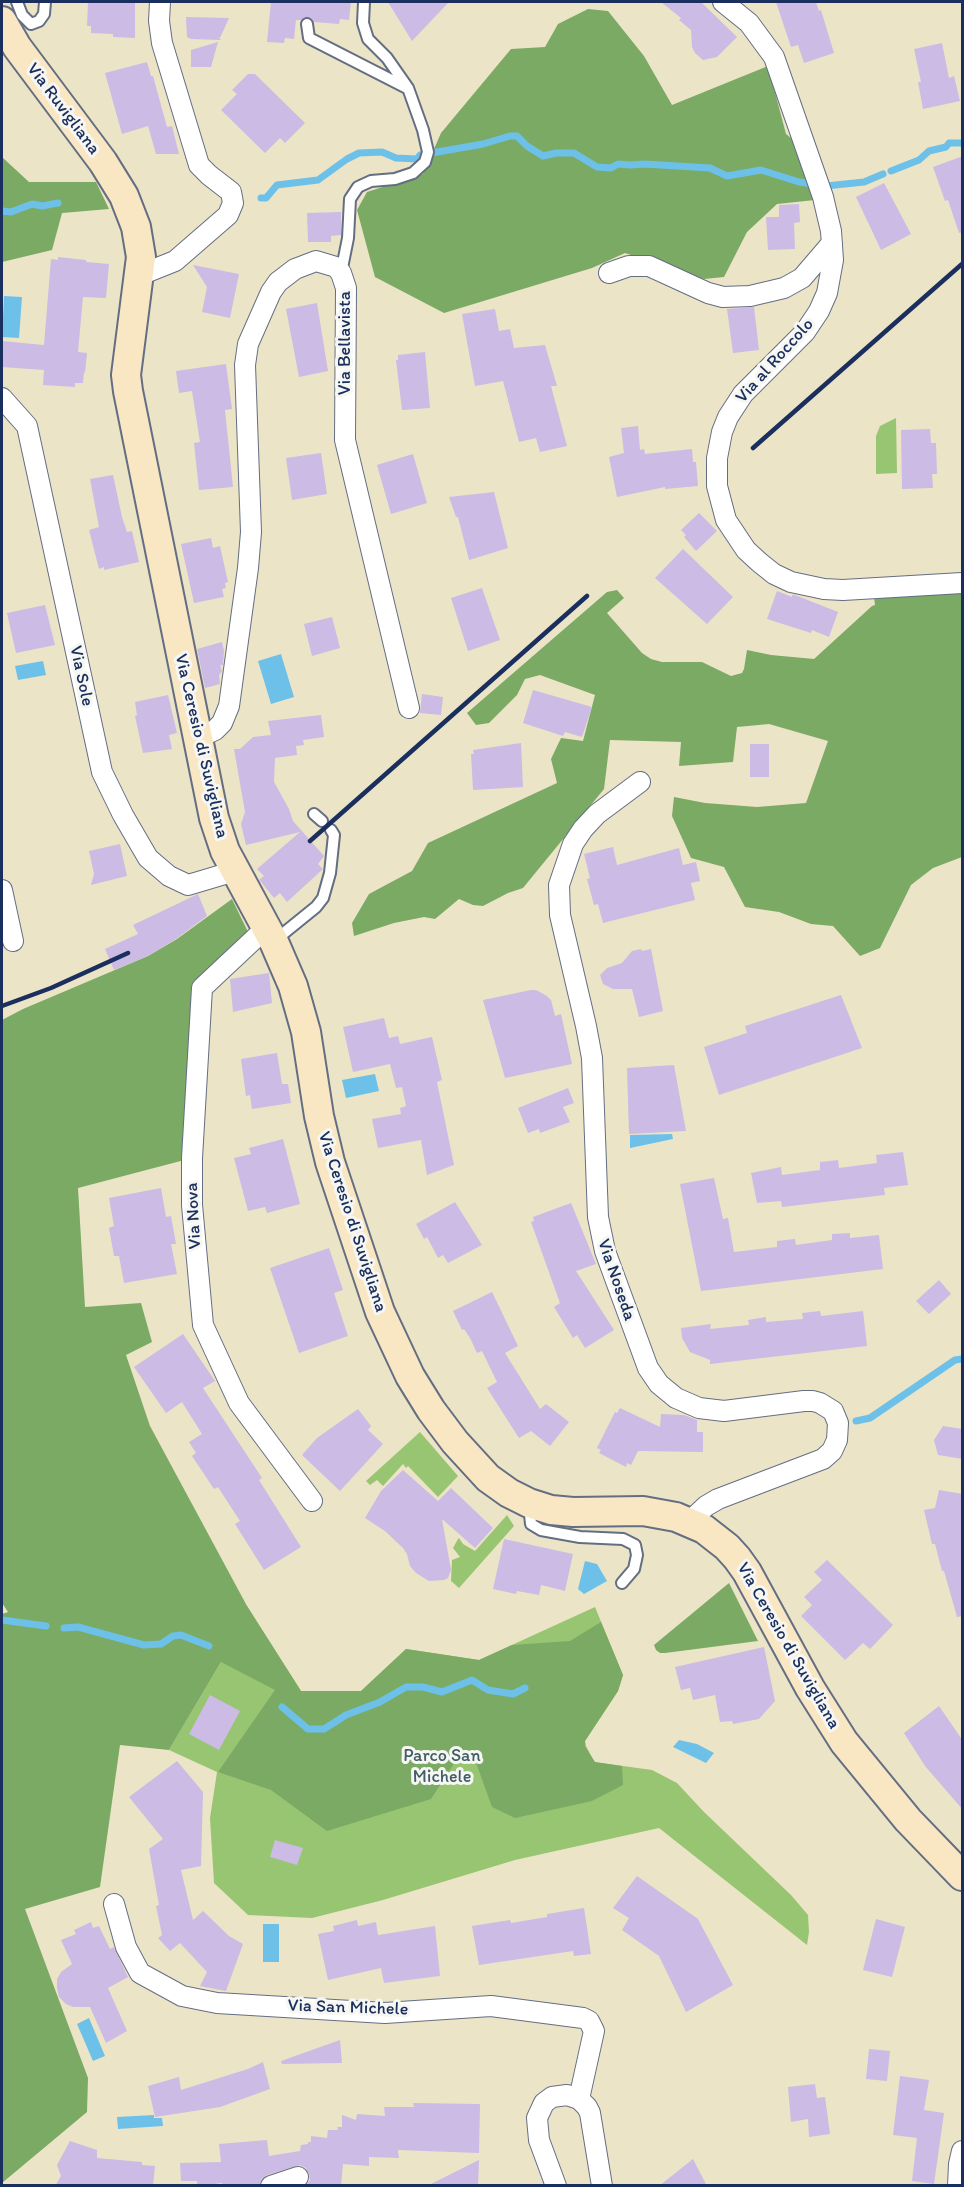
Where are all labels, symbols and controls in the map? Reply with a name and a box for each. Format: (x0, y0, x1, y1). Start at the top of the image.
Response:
street label: Via Ruvigliana (22, 59, 104, 159)
street label: Via Bellavista (334, 291, 356, 395)
street label: Via al Roccolo (731, 314, 819, 408)
street label: Via Sole (64, 644, 98, 708)
street label: Via Ceresio di Suvigliana (169, 652, 233, 840)
street label: Via Ceresio di Suvigliana (313, 1129, 391, 1315)
street label: Via Nova (181, 1182, 207, 1250)
street label: Via Noseda (592, 1236, 640, 1324)
street label: Via Ceresio di Suvigliana (732, 1559, 844, 1733)
park label: Parco San Michele (403, 1745, 481, 1788)
street label: Via San Michele (287, 1995, 409, 2021)

